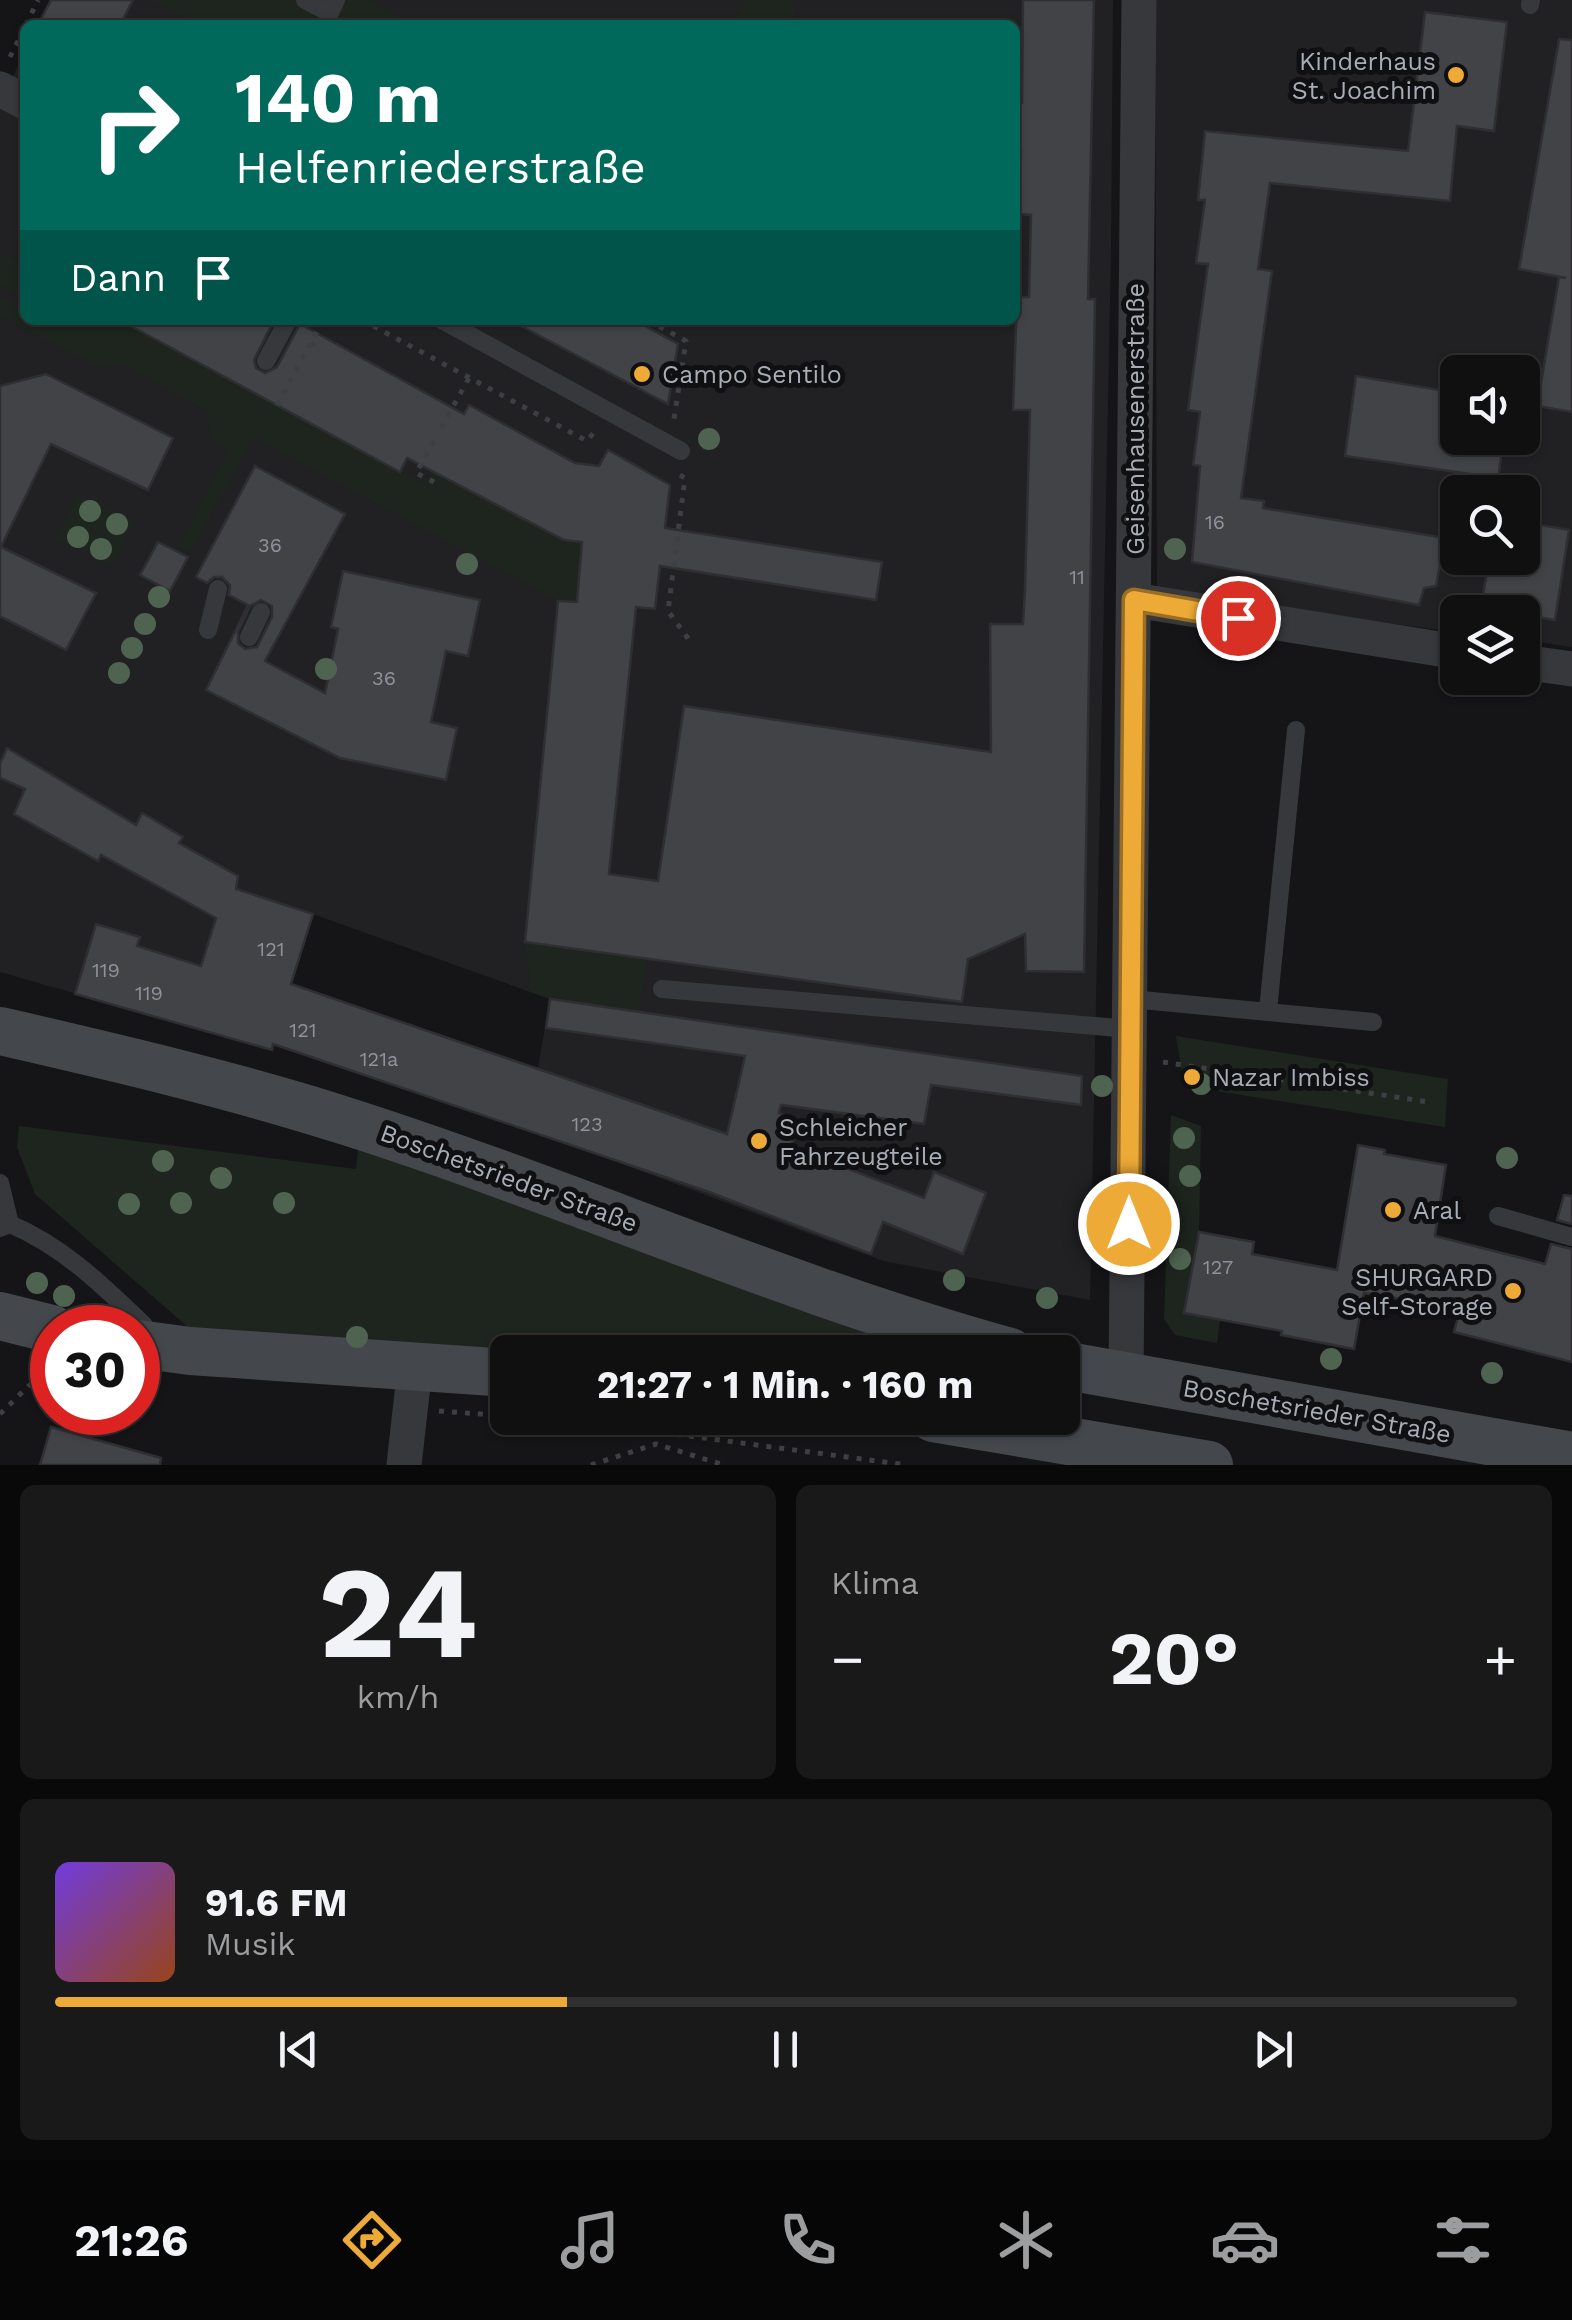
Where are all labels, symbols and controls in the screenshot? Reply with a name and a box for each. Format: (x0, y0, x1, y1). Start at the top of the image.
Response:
place label: Kinderhaus St. Joachim (1292, 47, 1436, 105)
text: 140 m (235, 57, 441, 139)
icon: right (70, 60, 200, 190)
marker: Kinderhaus St. Joachim (1445, 64, 1467, 86)
text: Helfenriederstraße (235, 141, 646, 194)
icon: arrive (186, 250, 241, 305)
text: Dann (70, 256, 166, 300)
street label: Geisenhausenerstraße (1121, 283, 1150, 555)
map controls (1440, 355, 1540, 695)
button: sound (1440, 355, 1540, 455)
place label: Campo Sentilo (662, 360, 842, 389)
marker: Campo Sentilo (631, 363, 653, 385)
button: search (1440, 475, 1540, 575)
house number: 16 (1205, 510, 1225, 534)
house number: 36 (258, 533, 282, 557)
house number: 11 (1069, 565, 1085, 589)
pin (1196, 576, 1281, 661)
icon: arrive (1211, 591, 1266, 646)
button: layers (1440, 595, 1540, 695)
house number: 36 (372, 666, 396, 690)
house number: 121 (257, 937, 285, 961)
house number: 119 (92, 958, 120, 982)
house number: 119 (135, 981, 163, 1005)
house number: 121 (289, 1018, 317, 1042)
house number: 121a (360, 1047, 398, 1071)
place label: Nazar Imbiss (1212, 1063, 1370, 1092)
marker: Nazar Imbiss (1181, 1066, 1203, 1088)
house number: 123 (571, 1112, 603, 1136)
place label: Schleicher Fahrzeugteile (779, 1113, 943, 1171)
street label: Boschetsrieder Straße (376, 1118, 642, 1238)
marker: Schleicher Fahrzeugteile (748, 1130, 770, 1152)
position arrow (1077, 1172, 1181, 1276)
place label: Aral (1413, 1196, 1462, 1225)
marker: Aral (1382, 1199, 1404, 1221)
house number: 127 (1203, 1255, 1233, 1279)
place label: SHURGARD Self-Storage (1341, 1263, 1493, 1321)
marker: SHURGARD Self-Storage (1502, 1280, 1524, 1302)
speed limit sign: 30 (30, 1305, 160, 1435)
text: 21:27 · 1 Min. · 160 m (597, 1363, 973, 1407)
street label: Boschetsrieder Straße (1181, 1373, 1453, 1449)
text: 24 (318, 1536, 478, 1689)
text: Klima (831, 1564, 919, 1602)
text: 20° (1109, 1614, 1239, 1702)
text: − (831, 1627, 864, 1691)
text: + (1484, 1627, 1517, 1691)
text: km/h (357, 1678, 439, 1716)
text: 91.6 FM (205, 1881, 348, 1925)
text: Musik (205, 1925, 295, 1963)
icon: previous (271, 2022, 326, 2077)
icon: pause (758, 2022, 813, 2077)
icon: next (1246, 2022, 1301, 2077)
icon: directions (337, 2205, 407, 2275)
icon: music (555, 2205, 625, 2275)
icon: phone (773, 2205, 843, 2275)
icon: climate (991, 2205, 1061, 2275)
icon: car (1210, 2205, 1280, 2275)
icon: filters (1428, 2205, 1498, 2275)
text: 21:26 (74, 2214, 188, 2267)

